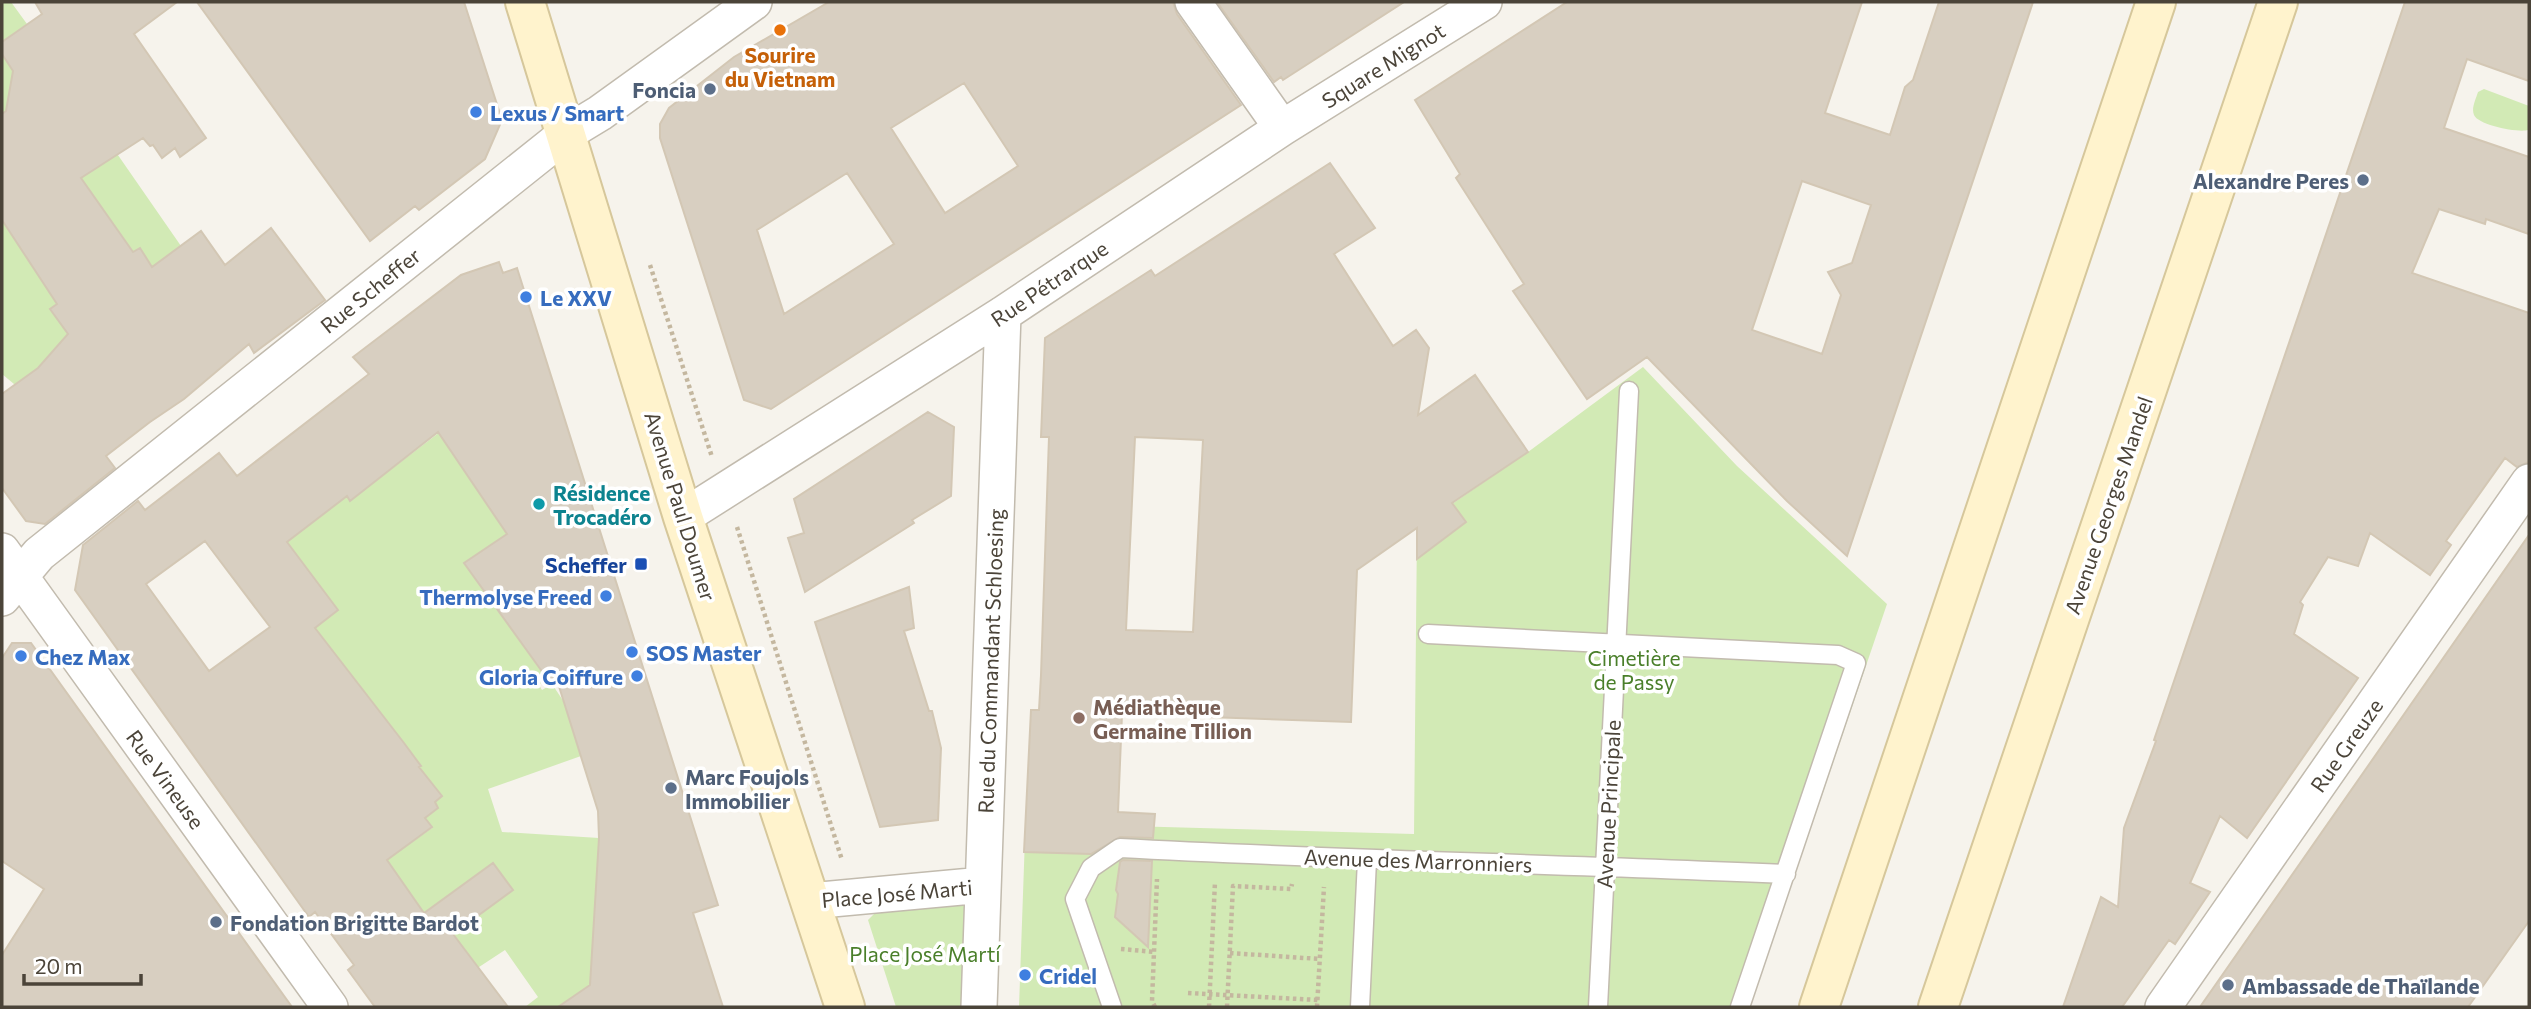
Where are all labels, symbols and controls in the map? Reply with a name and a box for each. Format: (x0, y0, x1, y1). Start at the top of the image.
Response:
street label: Square Mignot (1317, 17, 1449, 113)
marker: Sourire du Vietnam (772, 22, 788, 38)
place label: Sourire du Vietnam (725, 42, 835, 91)
place label: Foncia (632, 77, 696, 102)
marker: Foncia (702, 81, 718, 97)
place label: Lexus / Smart (490, 100, 624, 125)
marker: Lexus / Smart (468, 104, 484, 120)
place label: Alexandre Peres (2193, 168, 2349, 193)
marker: Alexandre Peres (2355, 172, 2371, 188)
street label: Rue Pétrarque (986, 235, 1112, 331)
street label: Rue Scheffer (315, 242, 425, 338)
place label: Le XXV (540, 285, 612, 310)
marker: Le XXV (518, 289, 534, 305)
street label: Avenue Georges Mandel (2059, 393, 2157, 617)
street label: Avenue Paul Doumer (640, 408, 722, 604)
place label: Résidence Trocadéro (553, 480, 652, 529)
marker: Résidence Trocadéro (531, 496, 547, 512)
street label: Rue du Commandant Schloesing (972, 508, 1008, 814)
place label: Scheffer (545, 552, 627, 577)
marker: Scheffer (633, 556, 649, 572)
place label: Thermolyse Freed (419, 584, 592, 609)
marker: Thermolyse Freed (598, 588, 614, 604)
place label: SOS Master (646, 640, 762, 665)
place label: Chez Max (35, 644, 130, 669)
marker: SOS Master (624, 644, 640, 660)
park label: Cimetière de Passy (1587, 645, 1681, 694)
marker: Chez Max (13, 648, 29, 664)
place label: Gloria Coiffure (479, 664, 623, 689)
marker: Gloria Coiffure (629, 668, 645, 684)
street label: Rue Greuze (2305, 693, 2387, 797)
place label: Médiathèque Germaine Tillion (1093, 694, 1252, 743)
marker: Médiathèque Germaine Tillion (1071, 710, 1087, 726)
street label: Avenue Principale (1591, 719, 1625, 889)
street label: Rue Vineuse (122, 725, 210, 833)
place label: Marc Foujols Immobilier (685, 764, 809, 813)
marker: Marc Foujols Immobilier (663, 780, 679, 796)
street label: Avenue des Marronniers (1303, 844, 1533, 876)
street label: Place José Marti (821, 874, 973, 912)
place label: Fondation Brigitte Bardot (230, 910, 479, 935)
marker: Fondation Brigitte Bardot (208, 914, 224, 930)
park label: Place José Martí (849, 941, 1001, 966)
scale bar (24, 942, 142, 986)
text: 20 m (35, 953, 83, 978)
place label: Cridel (1039, 963, 1097, 988)
marker: Cridel (1017, 967, 1033, 983)
place label: Ambassade de Thaïlande (2242, 973, 2480, 998)
marker: Ambassade de Thaïlande (2220, 977, 2236, 993)

